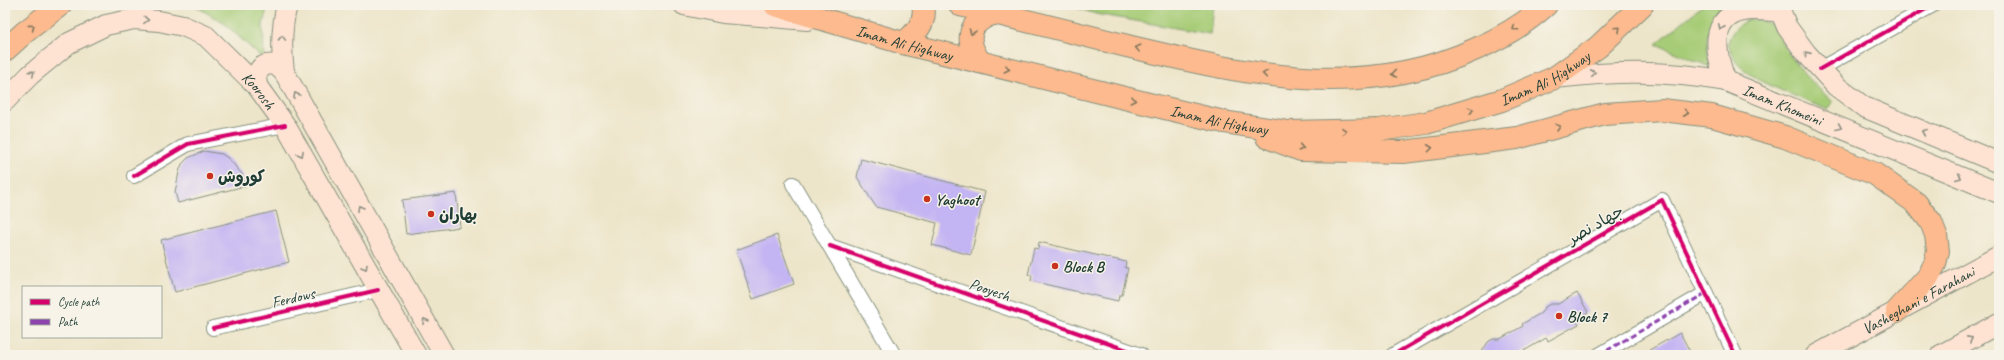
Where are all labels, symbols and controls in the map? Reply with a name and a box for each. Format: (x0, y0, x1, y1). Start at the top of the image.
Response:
one-way arrow (143, 15, 149, 24)
street label: Imam Ali Highway (854, 21, 956, 66)
one-way arrow (1512, 23, 1519, 31)
one-way arrow (1718, 23, 1726, 31)
one-way arrow (27, 24, 34, 31)
one-way arrow (1613, 26, 1621, 33)
one-way arrow (969, 29, 977, 36)
one-way arrow (277, 35, 286, 41)
one-way arrow (1135, 45, 1141, 53)
street label: Imam Ali Highway (1497, 46, 1595, 111)
one-way arrow (1804, 51, 1811, 58)
one-way arrow (1004, 64, 1010, 72)
street label: Koorosh (237, 68, 280, 114)
one-way arrow (1391, 69, 1397, 78)
one-way arrow (1590, 69, 1596, 78)
one-way arrow (1262, 70, 1268, 79)
one-way arrow (27, 71, 35, 78)
street label: Imam Khomeini (1740, 80, 1827, 131)
one-way arrow (294, 92, 301, 99)
one-way arrow (1129, 95, 1136, 104)
street label: Imam Ali Highway (1168, 101, 1271, 140)
one-way arrow (1468, 106, 1475, 115)
one-way arrow (1683, 108, 1689, 117)
one-way arrow (1835, 122, 1842, 130)
one-way arrow (1554, 123, 1561, 132)
one-way arrow (1341, 127, 1347, 135)
one-way arrow (1921, 129, 1928, 137)
one-way arrow (1297, 144, 1304, 152)
one-way arrow (1427, 144, 1433, 153)
one-way arrow (296, 150, 303, 157)
place label: کوروش (218, 167, 265, 187)
marker: کوروش (205, 171, 215, 181)
one-way arrow (1955, 172, 1962, 180)
place label: Yaghoot (935, 190, 982, 210)
marker: Yaghoot (922, 194, 932, 204)
street label: جهاد نصر (1562, 201, 1627, 250)
one-way arrow (358, 205, 365, 212)
place label: بهاران (439, 205, 477, 225)
marker: بهاران (426, 209, 436, 219)
place label: Block B (1063, 257, 1106, 277)
marker: Block B (1050, 261, 1060, 271)
street label: Vasheghani e Farahani (1859, 261, 1980, 339)
one-way arrow (360, 263, 367, 270)
street label: Pooyesh (967, 274, 1013, 306)
street label: Ferdows (270, 283, 318, 313)
legend (22, 286, 162, 338)
text: Cycle path (58, 294, 100, 310)
place label: Block 7 (1567, 307, 1609, 327)
marker: Block 7 (1554, 311, 1564, 321)
text: Path (58, 314, 78, 330)
one-way arrow (422, 318, 430, 325)
one-way arrow (1966, 336, 1973, 344)

